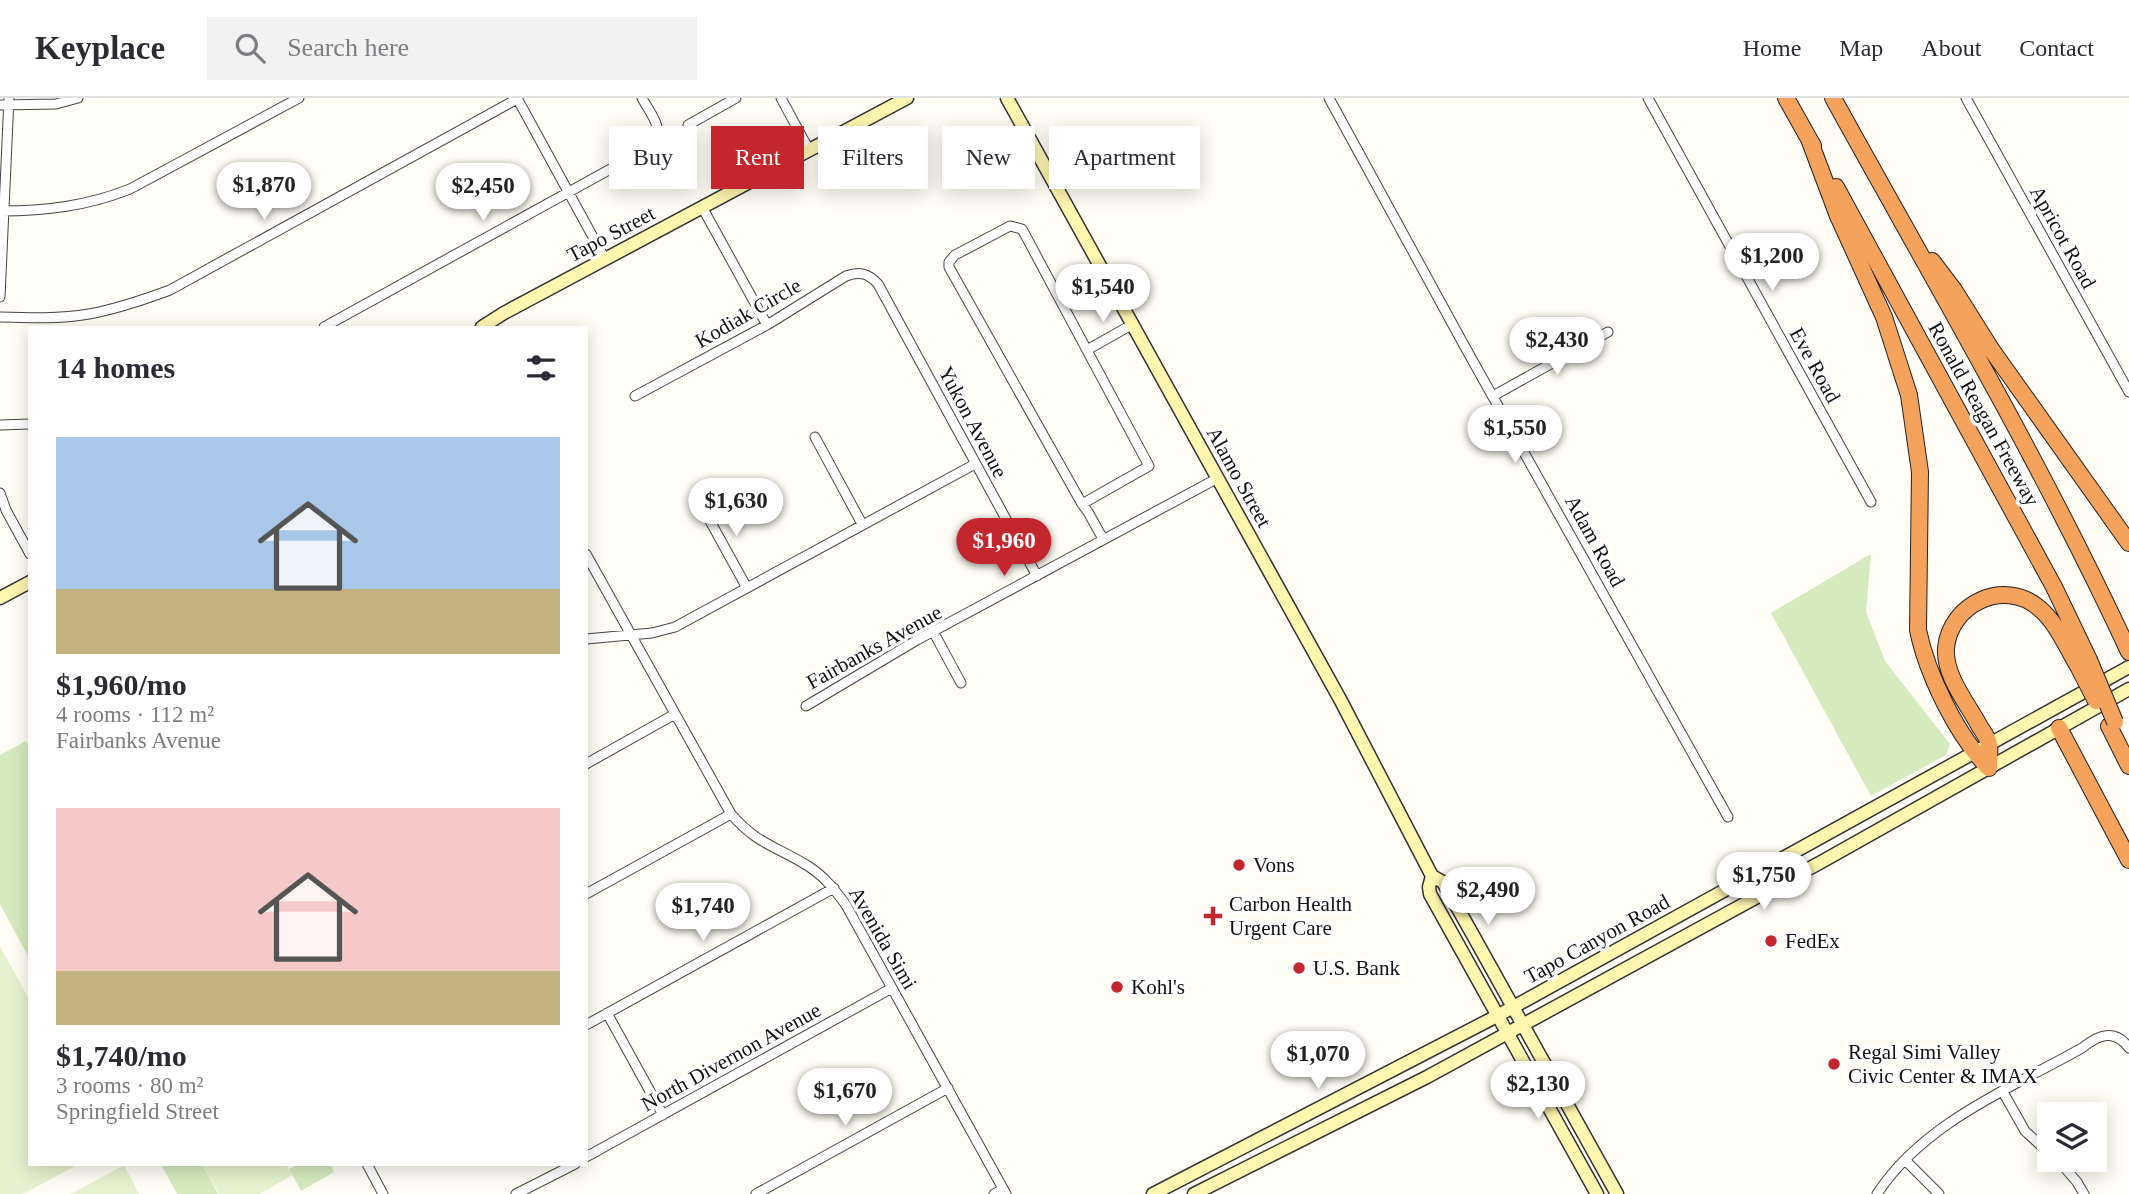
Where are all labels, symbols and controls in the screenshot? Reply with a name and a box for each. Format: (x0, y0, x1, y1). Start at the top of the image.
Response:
search box (207, 17, 697, 80)
icon: search (231, 29, 269, 67)
text: Keyplace (35, 30, 165, 66)
text: Search here (287, 33, 409, 62)
text: Home (1743, 35, 1801, 61)
text: Map (1839, 35, 1883, 61)
text: About (1921, 35, 1981, 61)
text: Contact (2019, 35, 2094, 61)
chip: Buy (609, 126, 697, 189)
chip: Rent (711, 126, 804, 189)
chip: Filters (818, 126, 928, 189)
chip: New (942, 126, 1035, 189)
chip: Apartment (1049, 126, 1200, 189)
pin: $1,870 (207, 162, 321, 222)
pin: $2,450 (426, 164, 540, 223)
text: $1,870 (232, 172, 296, 197)
text: $2,450 (451, 173, 515, 198)
street label: Apricot Road (2025, 181, 2101, 293)
street label: Tapo Street (563, 201, 659, 267)
pin: $1,200 (1715, 234, 1829, 293)
text: $1,200 (1740, 243, 1804, 268)
pin: $1,540 (1046, 264, 1160, 324)
street label: Kodiak Circle (691, 273, 805, 353)
text: $1,540 (1071, 274, 1135, 299)
pin: $2,430 (1500, 317, 1614, 377)
street label: Ronald Reagan Freeway (1923, 318, 2045, 511)
street label: Eve Road (1785, 323, 1846, 407)
text: $2,430 (1525, 327, 1589, 352)
icon: filters (522, 349, 560, 387)
text: 14 homes (56, 351, 175, 384)
street label: Yukon Avenue (934, 362, 1012, 482)
pin: $1,550 (1458, 406, 1572, 465)
text: $1,550 (1483, 415, 1547, 440)
street label: Alamo Street (1202, 422, 1277, 532)
pin: $1,630 (679, 478, 793, 538)
icon: home (245, 483, 371, 609)
text: $1,630 (704, 488, 768, 513)
street label: Adam Road (1560, 491, 1630, 591)
pin: $1,960 (947, 518, 1061, 578)
text: $1,960 (972, 528, 1036, 553)
street label: Fairbanks Avenue (802, 600, 946, 694)
text: $1,960/mo (56, 668, 187, 701)
text: 4 rooms · 112 m² (56, 702, 214, 727)
text: Fairbanks Avenue (56, 728, 221, 753)
pin: $1,750 (1707, 852, 1821, 912)
place label: Vons (1253, 853, 1295, 877)
icon: home (245, 854, 371, 980)
marker: Vons (1231, 857, 1247, 873)
text: $1,750 (1732, 862, 1796, 887)
pin: $2,490 (1431, 868, 1545, 927)
text: $2,490 (1456, 877, 1520, 902)
street label: Avenida Simi (844, 882, 922, 994)
pin: $1,740 (646, 884, 760, 943)
street label: Tapo Canyon Road (1520, 889, 1674, 989)
place label: Carbon Health Urgent Care (1229, 892, 1353, 940)
text: $1,740 (671, 893, 735, 918)
marker: Carbon Health Urgent Care (1203, 906, 1223, 926)
place label: FedEx (1785, 929, 1840, 953)
marker: FedEx (1763, 933, 1779, 949)
place label: U.S. Bank (1313, 956, 1400, 980)
marker: U.S. Bank (1291, 960, 1307, 976)
place label: Kohl's (1131, 975, 1185, 999)
marker: Kohl's (1109, 979, 1125, 995)
street label: North Divernon Avenue (637, 998, 825, 1116)
pin: $1,070 (1261, 1032, 1375, 1091)
text: $1,740/mo (56, 1039, 187, 1072)
place label: Regal Simi Valley Civic Center & IMAX (1848, 1040, 2038, 1088)
text: $1,070 (1286, 1041, 1350, 1066)
marker: Regal Simi Valley Civic Center & IMAX (1826, 1056, 1842, 1072)
pin: $2,130 (1481, 1062, 1595, 1121)
pin: $1,670 (788, 1068, 902, 1128)
text: $2,130 (1506, 1071, 1570, 1096)
text: 3 rooms · 80 m² (56, 1073, 203, 1098)
text: $1,670 (813, 1078, 877, 1103)
text: Springfield Street (56, 1099, 219, 1124)
map controls (2037, 1102, 2107, 1172)
button: layers (2037, 1102, 2107, 1172)

